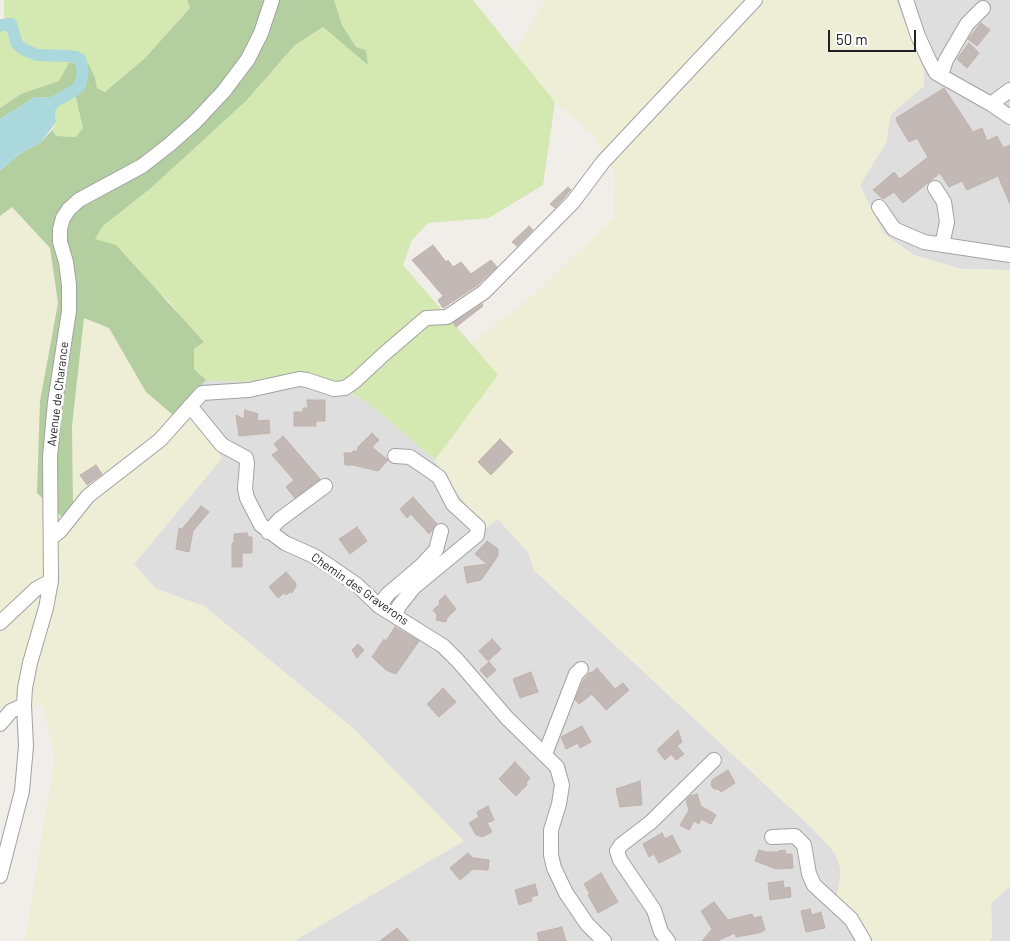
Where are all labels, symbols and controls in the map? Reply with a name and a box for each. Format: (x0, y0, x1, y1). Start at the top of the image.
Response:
scale bar (830, 20, 918, 52)
text: 50 m (836, 30, 868, 48)
street label: Avenue de Charance (44, 341, 72, 447)
street label: Chemin des Graverons (308, 550, 412, 628)

